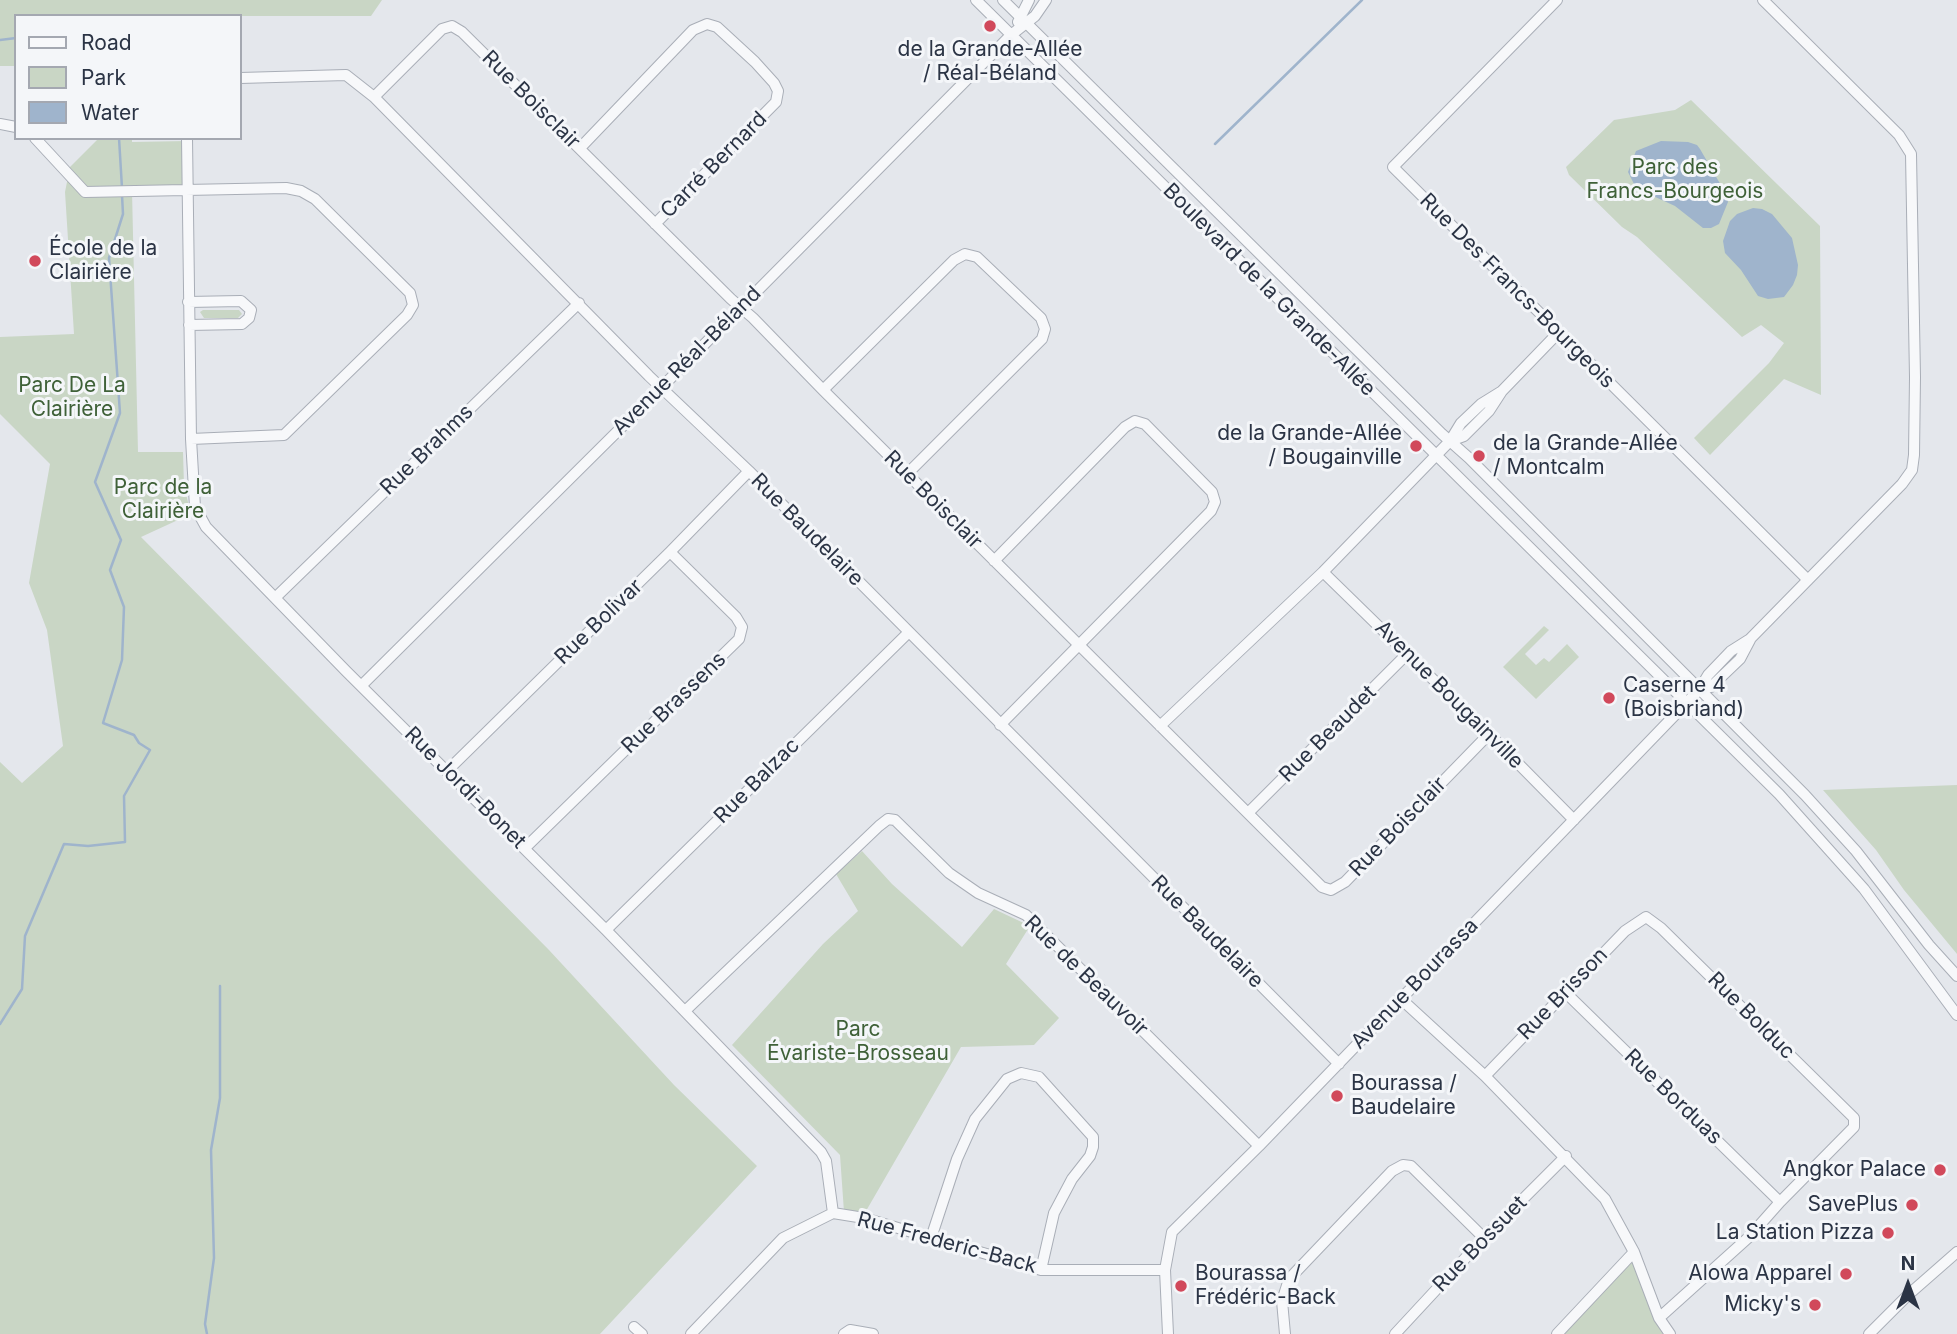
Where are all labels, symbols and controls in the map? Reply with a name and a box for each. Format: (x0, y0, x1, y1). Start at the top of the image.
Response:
legend (14, 14, 242, 140)
marker: de la Grande-Allée / Réal-Béland (982, 18, 998, 34)
text: Road (81, 30, 132, 55)
place label: de la Grande-Allée / Réal-Béland (898, 37, 1082, 87)
street label: Rue Boisclair (477, 46, 585, 154)
text: Park (81, 65, 126, 90)
text: Water (81, 100, 139, 125)
street label: Carré Bernard (656, 107, 772, 223)
park label: Parc des Francs-Bourgeois (1587, 155, 1763, 205)
street label: Boulevard de la Grande-Allée (1157, 178, 1381, 402)
street label: Rue Des Francs-Bourgeois (1414, 188, 1620, 394)
place label: École de la Clairière (49, 236, 157, 286)
marker: École de la Clairière (27, 253, 43, 269)
street label: Avenue Réal-Béland (607, 281, 767, 441)
park label: Parc De La Clairière (18, 373, 126, 423)
street label: Rue Brahms (375, 399, 479, 501)
place label: de la Grande-Allée / Bougainville (1217, 421, 1402, 471)
place label: de la Grande-Allée / Montcalm (1493, 431, 1678, 481)
marker: de la Grande-Allée / Bougainville (1408, 438, 1424, 454)
street label: Rue Boisclair (879, 446, 987, 554)
marker: de la Grande-Allée / Montcalm (1471, 448, 1487, 464)
street label: Rue Baudelaire (745, 468, 869, 592)
park label: Parc de la Clairière (114, 475, 212, 525)
street label: Rue Bolivar (550, 574, 648, 670)
street label: Avenue Bougainville (1370, 616, 1528, 774)
street label: Rue Brassens (617, 647, 731, 759)
place label: Caserne 4 (Boisbriand) (1623, 673, 1744, 723)
street label: Rue Beaudet (1274, 680, 1382, 788)
marker: Caserne 4 (Boisbriand) (1601, 690, 1617, 706)
street label: Rue Jordi-Bonet (399, 722, 531, 854)
street label: Rue Balzac (709, 733, 805, 829)
street label: Rue Boisclair (1344, 772, 1452, 882)
street label: Rue Baudelaire (1145, 870, 1269, 994)
street label: Rue de Beauvoir (1019, 911, 1153, 1041)
street label: Avenue Bourassa (1346, 913, 1484, 1055)
street label: Rue Brisson (1513, 943, 1613, 1045)
street label: Rue Bolduc (1702, 967, 1800, 1065)
park label: Parc Évariste-Brosseau (767, 1017, 949, 1067)
street label: Rue Borduas (1619, 1044, 1727, 1150)
place label: Bourassa / Baudelaire (1351, 1071, 1457, 1121)
marker: Bourassa / Baudelaire (1329, 1088, 1345, 1104)
place label: Angkor Palace (1782, 1157, 1926, 1183)
marker: Angkor Palace (1932, 1162, 1948, 1178)
street label: Rue Bossuet (1428, 1191, 1532, 1297)
place label: SavePlus (1807, 1192, 1898, 1218)
marker: SavePlus (1904, 1197, 1920, 1213)
street label: Rue Frederic-Back (854, 1207, 1040, 1279)
place label: La Station Pizza (1716, 1220, 1874, 1246)
marker: La Station Pizza (1880, 1225, 1896, 1241)
north arrow (1873, 1250, 1943, 1320)
text: N (1901, 1252, 1915, 1275)
place label: Bourassa / Frédéric-Back (1195, 1261, 1336, 1311)
place label: Alowa Apparel (1688, 1261, 1832, 1287)
marker: Alowa Apparel (1838, 1266, 1854, 1282)
marker: Bourassa / Frédéric-Back (1173, 1278, 1189, 1294)
place label: Micky's (1724, 1292, 1801, 1318)
marker: Micky's (1807, 1297, 1823, 1313)

